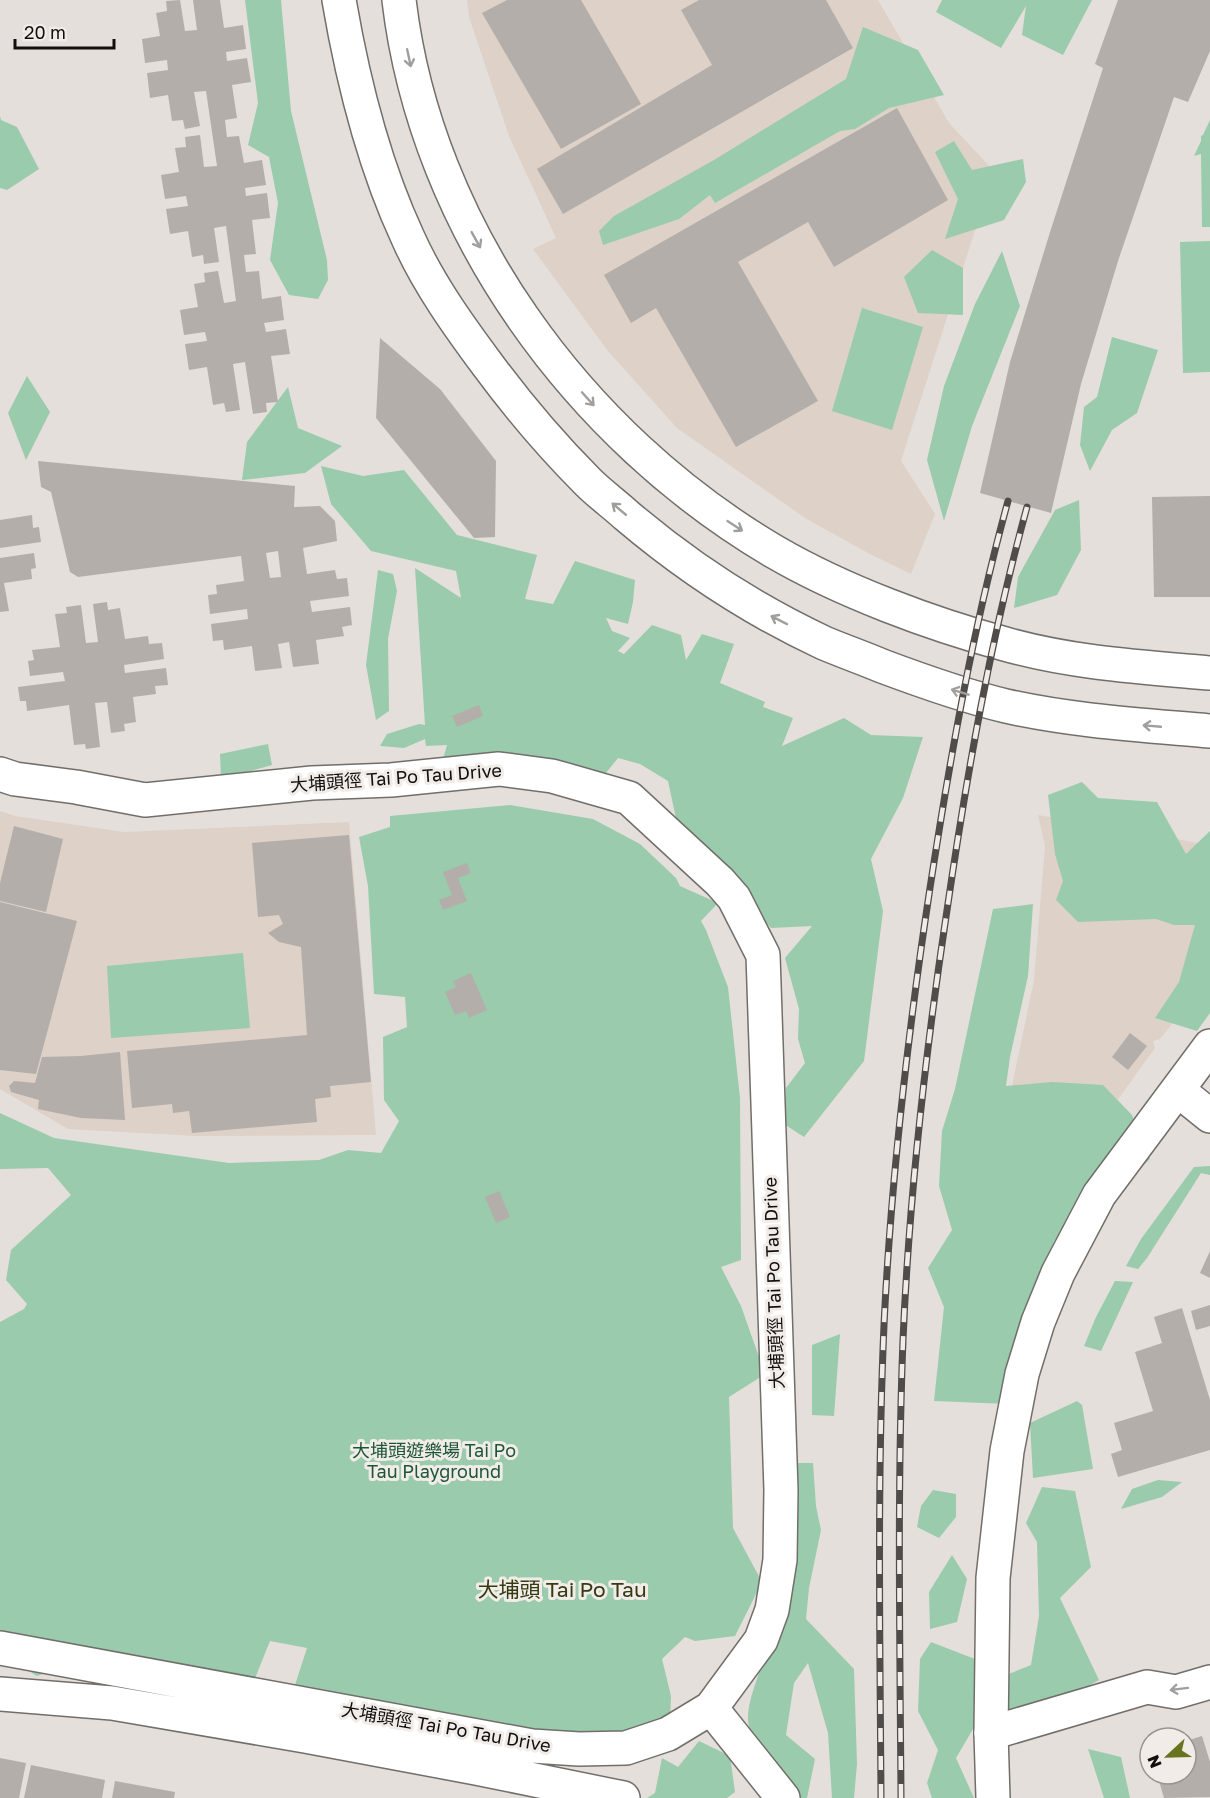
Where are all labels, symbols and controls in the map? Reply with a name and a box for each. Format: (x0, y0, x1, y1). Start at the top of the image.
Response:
scale bar (15, 12, 114, 50)
text: 20 m (24, 21, 66, 43)
one-way arrow (404, 48, 416, 67)
one-way arrow (470, 231, 482, 248)
one-way arrow (581, 391, 595, 406)
one-way arrow (612, 502, 627, 516)
one-way arrow (727, 519, 744, 532)
one-way arrow (771, 614, 789, 625)
one-way arrow (951, 686, 970, 697)
one-way arrow (1142, 720, 1162, 731)
street label: 大埔頭徑 Tai Po Tau Drive (289, 759, 503, 795)
street label: 大埔頭徑 Tai Po Tau Drive (758, 1177, 788, 1389)
park label: 大埔頭遊樂場 Tai Po Tau Playground (352, 1439, 516, 1482)
district label: 大埔頭 Tai Po Tau (477, 1576, 647, 1602)
one-way arrow (1170, 1684, 1189, 1695)
street label: 大埔頭徑 Tai Po Tau Drive (340, 1698, 553, 1756)
north arrow (1138, 1726, 1198, 1786)
text: N (1143, 1752, 1166, 1771)

